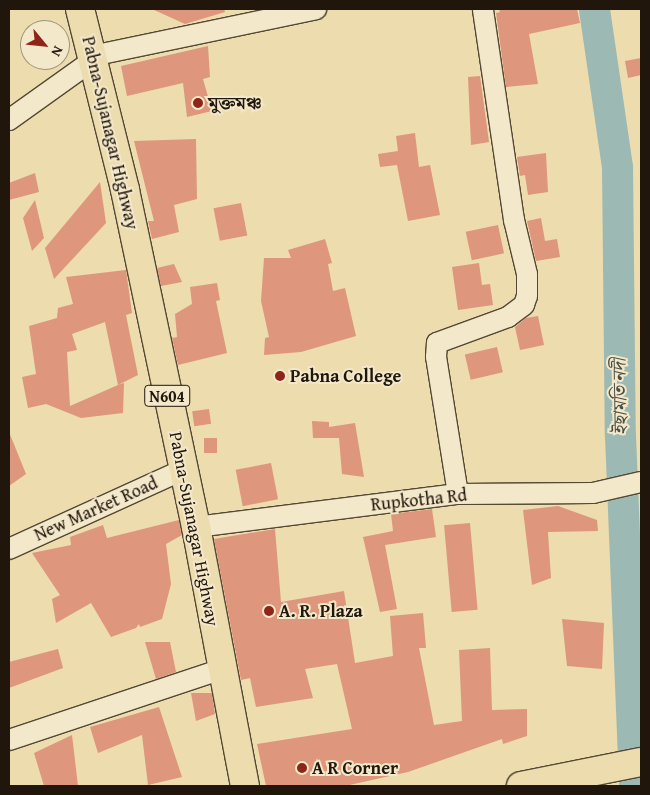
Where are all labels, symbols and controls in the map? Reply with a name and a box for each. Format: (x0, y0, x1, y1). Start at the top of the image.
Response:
north arrow (20, 20, 70, 70)
street label: Pabna-Sujanagar Highway (77, 34, 143, 232)
text: N (46, 43, 68, 60)
place label: মুক্তমঞ্চ (208, 92, 262, 114)
marker: মুক্তমঞ্চ (192, 97, 204, 109)
water label: ইছামতি নদী (608, 359, 632, 435)
place label: Pabna College (290, 365, 401, 387)
marker: Pabna College (274, 370, 286, 382)
road number: N604 (143, 382, 191, 410)
street label: Pabna-Sujanagar Highway (165, 430, 223, 628)
street label: New Market Road (31, 472, 161, 546)
street label: Rupkotha Rd (370, 484, 468, 516)
place label: A. R. Plaza (279, 600, 363, 622)
marker: A. R. Plaza (263, 605, 275, 617)
place label: A R Corner (312, 757, 398, 779)
marker: A R Corner (296, 762, 308, 774)

